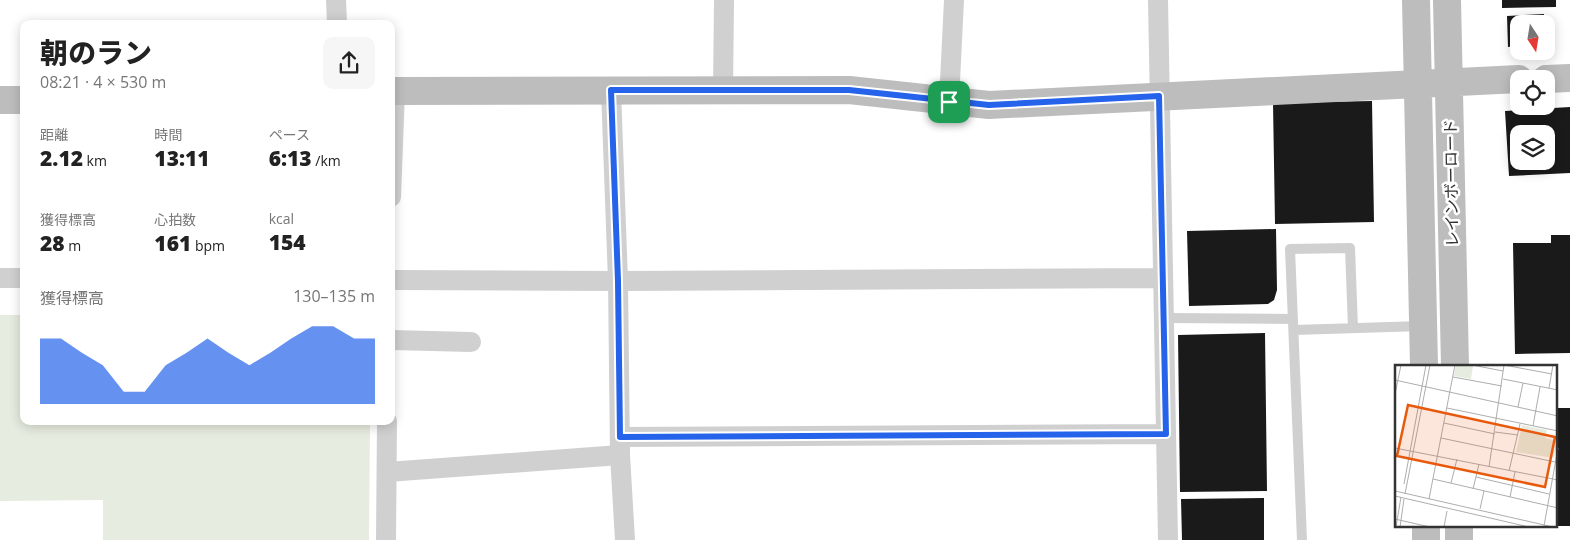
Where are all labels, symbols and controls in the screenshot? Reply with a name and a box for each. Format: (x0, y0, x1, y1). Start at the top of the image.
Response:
north arrow (1510, 15, 1555, 60)
map controls (1510, 15, 1555, 170)
text: 朝のラン (40, 33, 152, 71)
button: share (323, 37, 375, 89)
button: locate (1510, 70, 1555, 115)
text: 08:21 · 4 × 530 m (40, 71, 166, 93)
pin (928, 81, 970, 123)
icon: arrive (935, 88, 963, 116)
street label: レインボーロード (1439, 119, 1463, 247)
text: 距離 (40, 125, 68, 144)
text: 時間 (154, 125, 182, 144)
text: ペース (269, 125, 310, 144)
button: layers (1510, 125, 1555, 170)
text: 2.12 (40, 144, 83, 172)
text: 13:11 (154, 144, 210, 172)
text: 6:13 (269, 144, 312, 172)
text: km (83, 151, 107, 170)
text: /km (312, 151, 341, 170)
text: kcal (269, 209, 294, 228)
text: 獲得標高 (40, 210, 96, 229)
text: 心拍数 (154, 210, 196, 229)
text: 154 (269, 228, 306, 256)
text: 28 (40, 229, 65, 257)
text: 161 (154, 229, 191, 257)
text: m (65, 236, 81, 255)
text: bpm (191, 236, 225, 255)
text: 130–135 m (293, 285, 375, 307)
text: 獲得標高 (40, 287, 104, 309)
inset map (1395, 365, 1558, 528)

